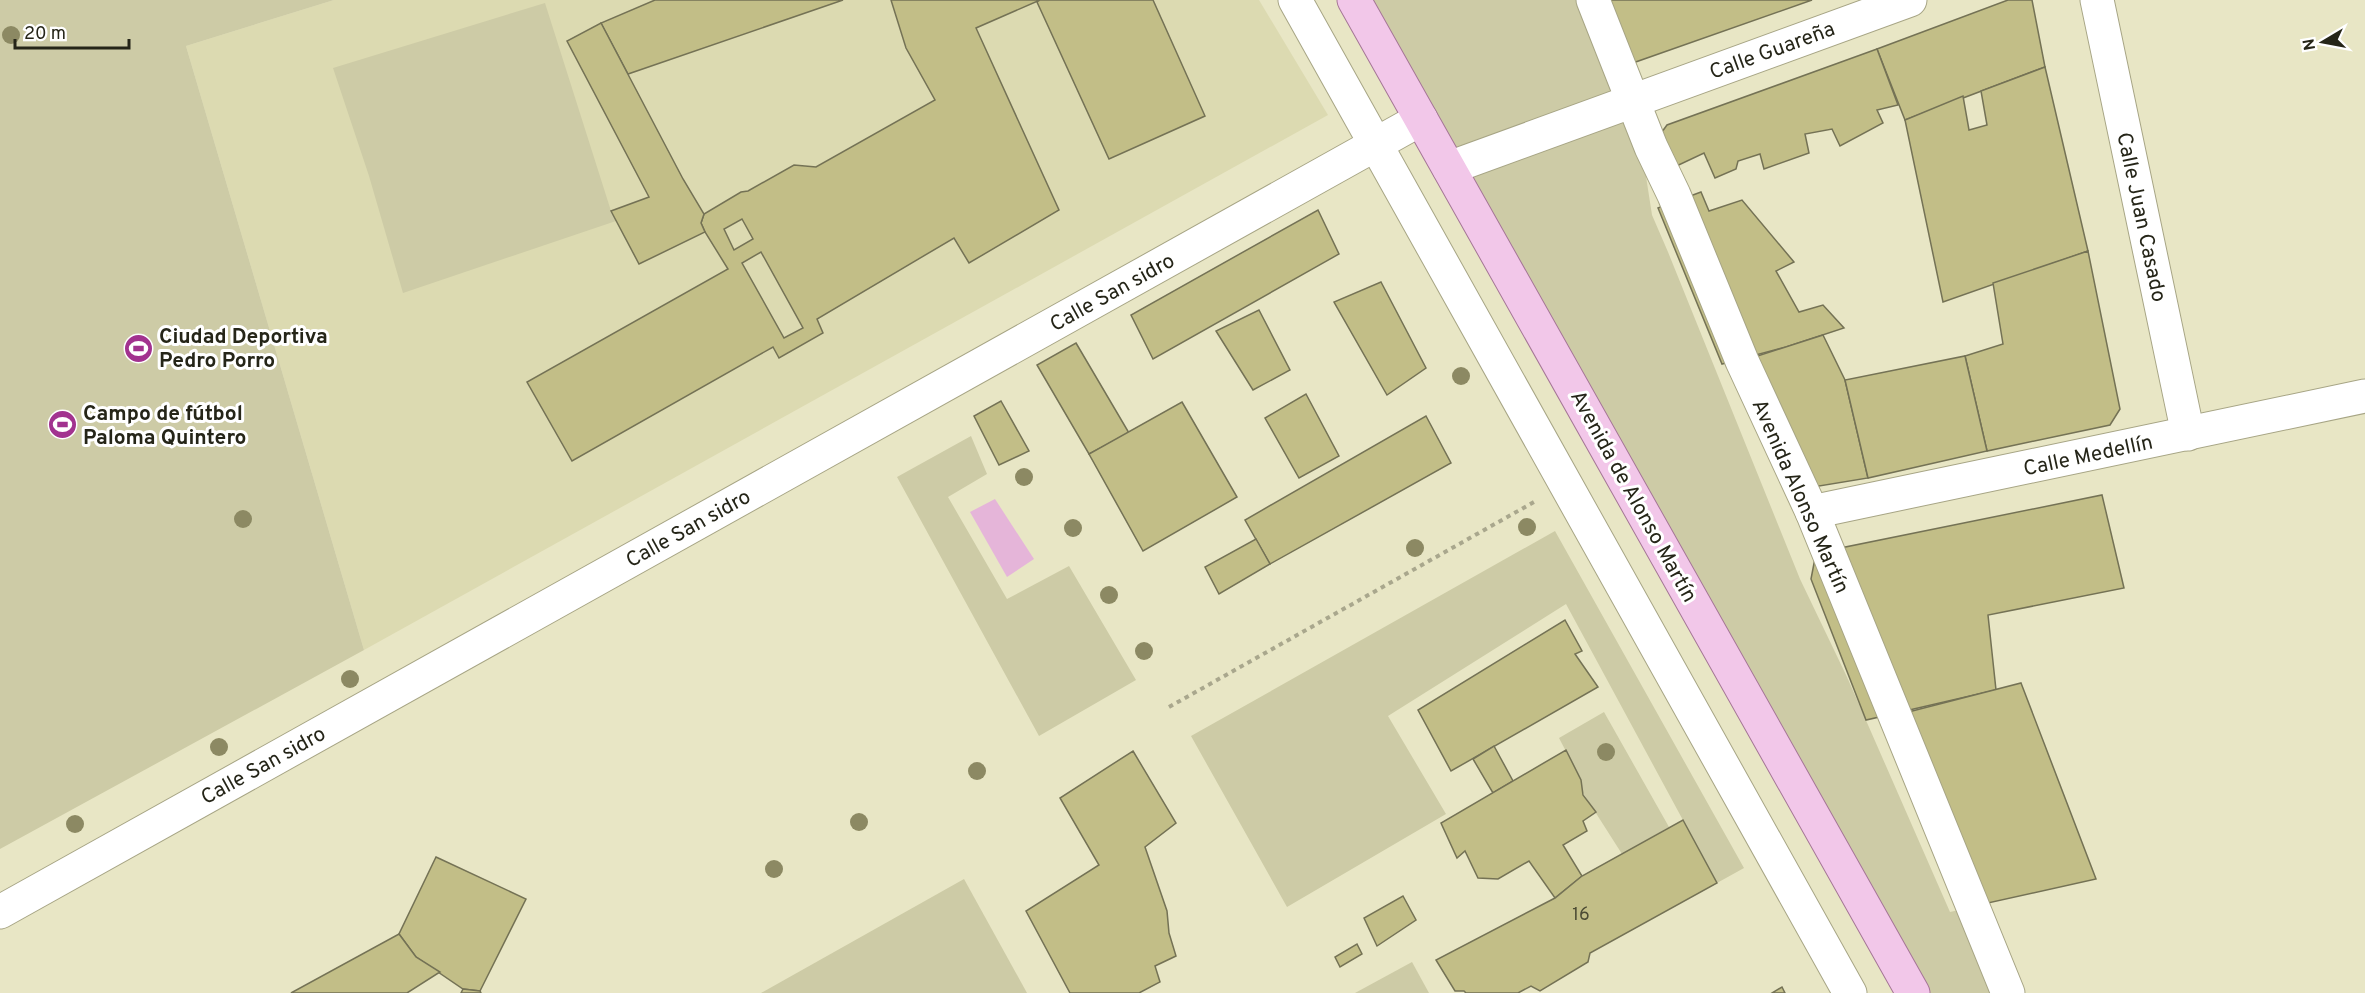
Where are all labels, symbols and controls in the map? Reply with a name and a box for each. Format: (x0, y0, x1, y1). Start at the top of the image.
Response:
scale bar (15, 12, 129, 50)
north arrow (2293, 12, 2353, 72)
street label: Calle Guareña (1706, 16, 1839, 87)
text: 20 m (24, 23, 66, 46)
text: N (2299, 37, 2321, 52)
street label: Calle Juan Casado (2109, 130, 2172, 305)
street label: Calle San sidro (1045, 248, 1180, 339)
place label: Ciudad Deportiva Pedro Porro (159, 324, 328, 375)
sports icon: Ciudad Deportiva Pedro Porro (122, 332, 154, 364)
street label: Avenida de Alonso Martín (1563, 386, 1702, 607)
street label: Avenida Alonso Martín (1745, 395, 1855, 598)
place label: Campo de fútbol Paloma Quintero (83, 401, 247, 452)
sports icon: Campo de fútbol Paloma Quintero (46, 409, 78, 441)
street label: Calle Medellín (2021, 430, 2156, 483)
street label: Calle San sidro (621, 484, 756, 575)
street label: Calle San sidro (196, 721, 331, 812)
house number: 16 (1572, 904, 1590, 927)

